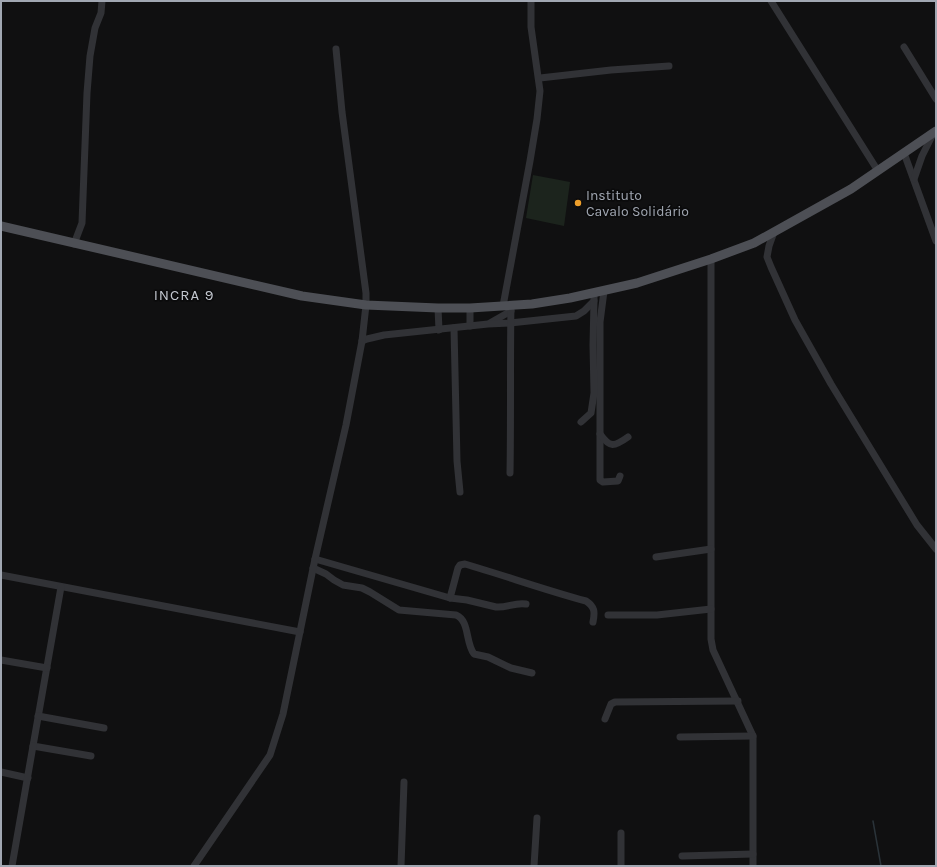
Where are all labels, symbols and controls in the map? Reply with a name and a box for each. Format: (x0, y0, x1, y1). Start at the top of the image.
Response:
place label: Instituto Cavalo Solidário (586, 187, 689, 220)
marker: Instituto Cavalo Solidário (573, 198, 583, 208)
district label: INCRA 9 (154, 286, 214, 304)

